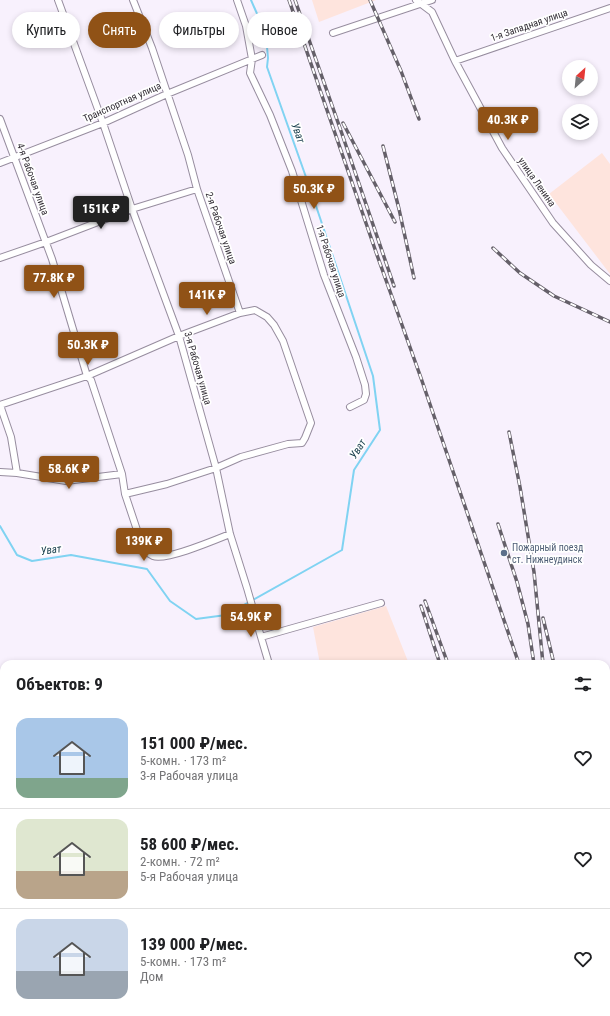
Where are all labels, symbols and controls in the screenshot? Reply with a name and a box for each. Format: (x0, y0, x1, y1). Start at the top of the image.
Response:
street label: 1-я Западная улица (489, 7, 569, 43)
chip: Купить (12, 12, 80, 48)
chip: Снять (88, 12, 151, 48)
chip: Фильтры (159, 12, 239, 48)
chip: Новое (247, 12, 312, 48)
north arrow (562, 60, 598, 96)
map controls (562, 60, 598, 140)
street label: Транспортная улица (81, 80, 163, 124)
button: layers (562, 104, 598, 140)
pin: 40.3K ₽ (471, 107, 545, 141)
text: 40.3K ₽ (487, 112, 529, 127)
water label: Уват (288, 121, 308, 145)
street label: 4-я Рабочая улица (15, 142, 51, 217)
street label: улица Ленина (516, 155, 558, 209)
pin: 50.3K ₽ (277, 176, 351, 210)
text: 50.3K ₽ (293, 181, 335, 196)
street label: 2-я Рабочая улица (203, 190, 239, 266)
pin: 151K ₽ (68, 196, 134, 230)
text: 151K ₽ (82, 201, 120, 216)
street label: 1-я Рабочая улица (314, 223, 348, 299)
pin: 77.8K ₽ (17, 265, 91, 299)
text: 77.8K ₽ (33, 270, 75, 285)
pin: 141K ₽ (174, 282, 240, 316)
text: 141K ₽ (188, 287, 226, 302)
street label: 3-я Рабочая улица (182, 330, 214, 406)
pin: 50.3K ₽ (51, 332, 125, 366)
text: 50.3K ₽ (67, 337, 109, 352)
water label: Уват (347, 436, 369, 461)
pin: 58.6K ₽ (32, 456, 106, 490)
text: 58.6K ₽ (48, 461, 90, 476)
pin: 139K ₽ (111, 528, 177, 562)
text: 139K ₽ (125, 533, 163, 548)
water label: Уват (40, 542, 63, 558)
place label: Пожарный поезд ст. Нижнеудинск (512, 542, 584, 565)
marker: Пожарный поезд ст. Нижнеудинск (499, 548, 509, 558)
pin: 54.9K ₽ (214, 604, 288, 638)
text: 54.9K ₽ (230, 609, 272, 624)
icon: filters (572, 673, 594, 695)
text: Объектов: 9 (16, 674, 103, 694)
text: 151 000 ₽/мес. (140, 733, 248, 753)
icon: home (48, 734, 96, 782)
icon: heart (572, 747, 594, 769)
text: 5-комн. · 173 m² (140, 753, 226, 768)
text: 3-я Рабочая улица (140, 768, 238, 783)
text: 58 600 ₽/мес. (140, 834, 239, 854)
icon: home (48, 835, 96, 883)
icon: heart (572, 848, 594, 870)
text: 2-комн. · 72 m² (140, 854, 220, 869)
text: 5-я Рабочая улица (140, 869, 238, 884)
text: 139 000 ₽/мес. (140, 934, 248, 954)
icon: home (48, 935, 96, 983)
icon: heart (572, 948, 594, 970)
text: 5-комн. · 173 m² (140, 954, 226, 969)
text: Дом (140, 969, 164, 984)

